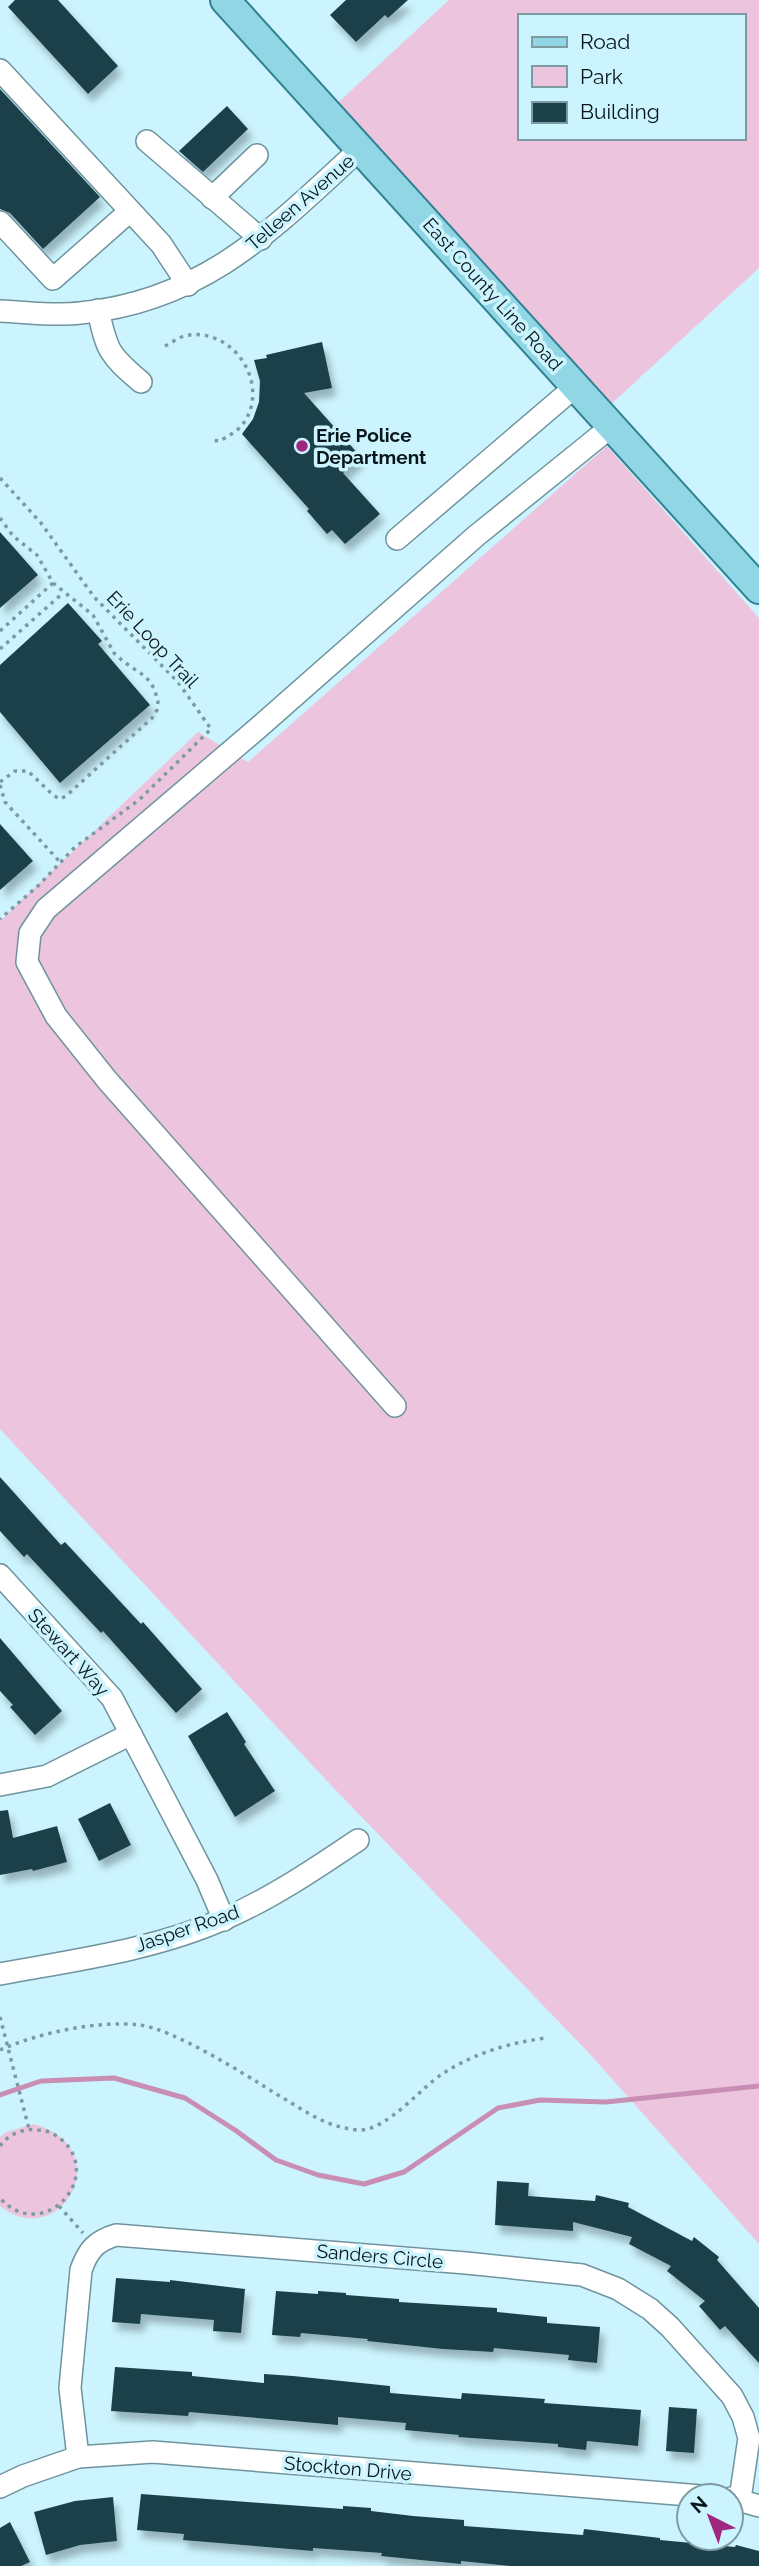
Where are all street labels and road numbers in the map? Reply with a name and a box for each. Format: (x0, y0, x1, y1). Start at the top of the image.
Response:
street label: Telleen Avenue (242, 149, 358, 255)
street label: East County Line Road (419, 213, 567, 375)
street label: Erie Loop Trail (103, 586, 204, 692)
street label: Stewart Way (24, 1604, 114, 1700)
street label: Jasper Road (132, 1900, 242, 1956)
street label: Sanders Circle (316, 2240, 444, 2272)
street label: Stockton Drive (283, 2451, 413, 2485)

